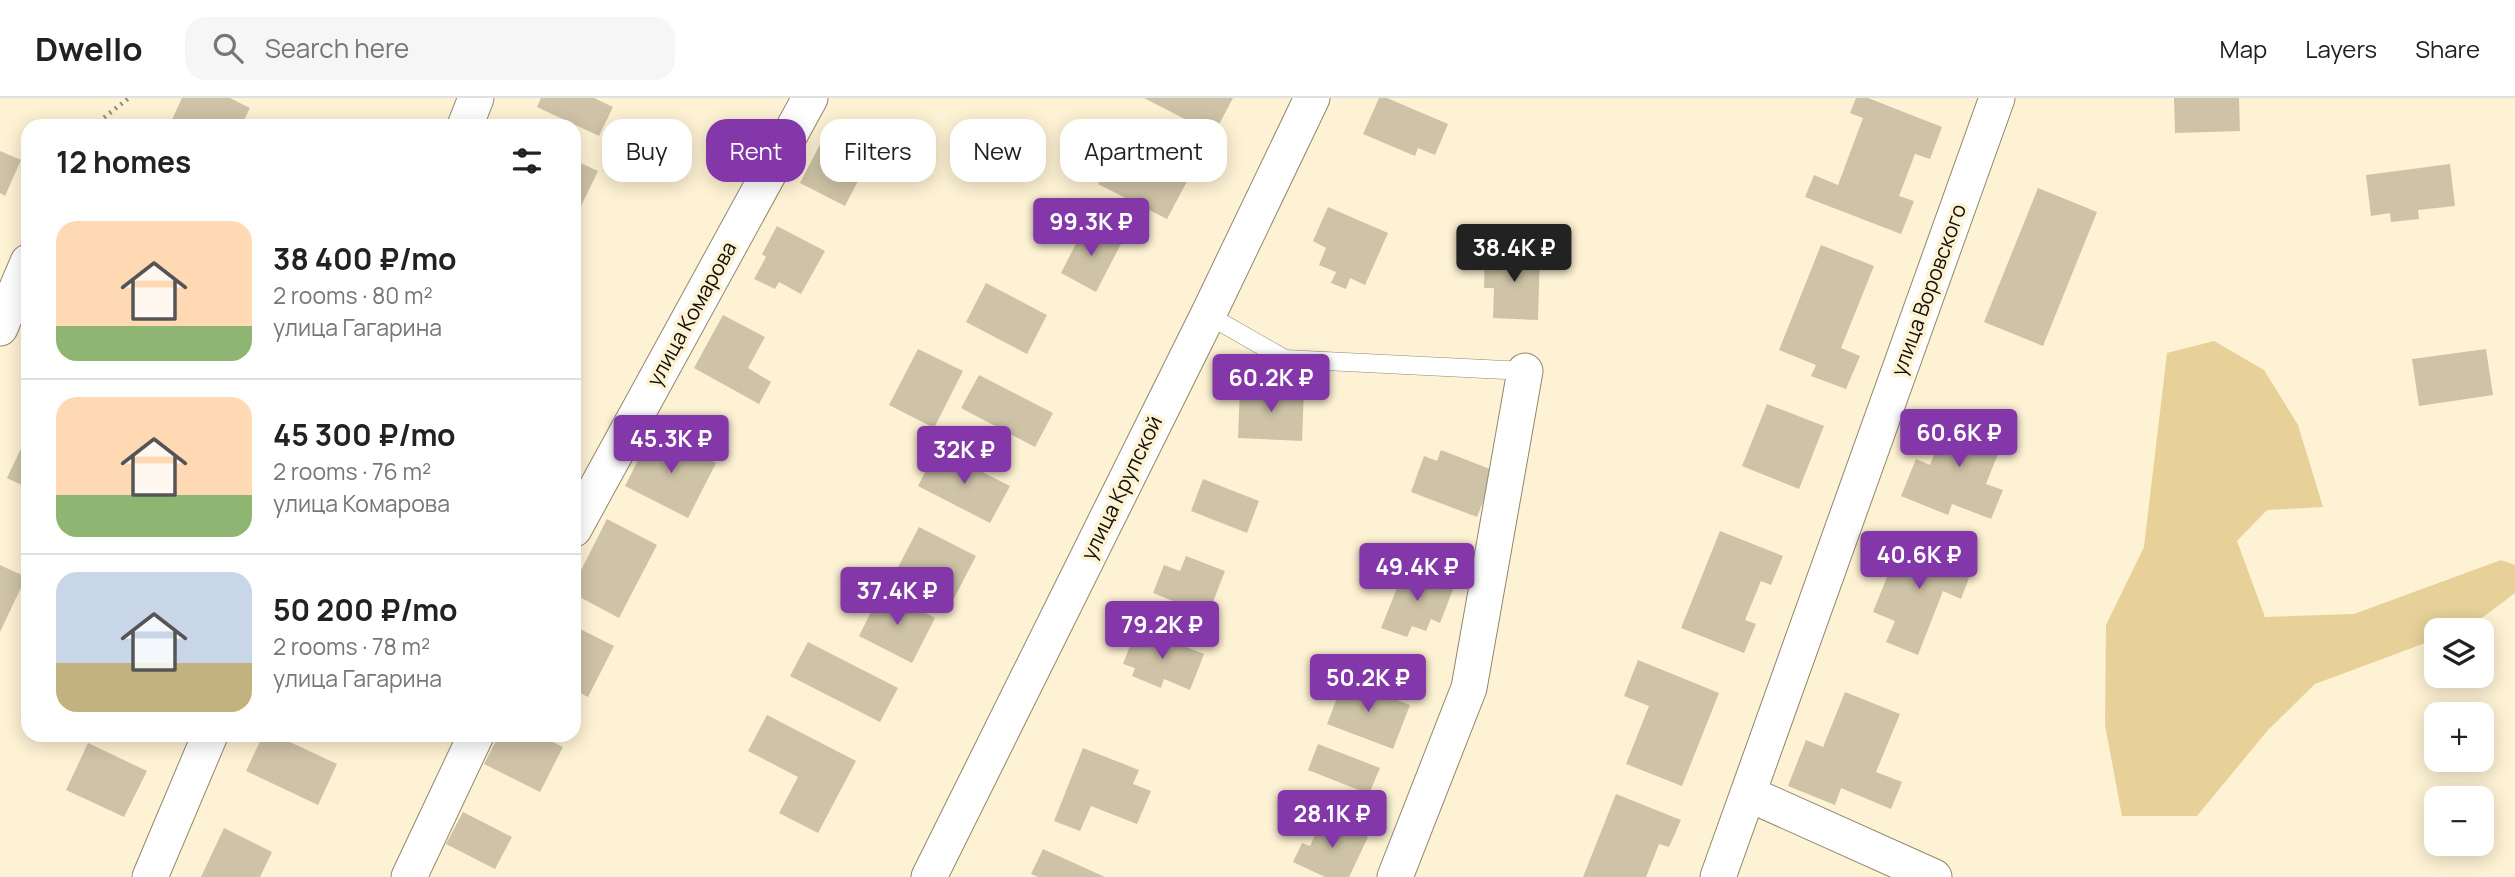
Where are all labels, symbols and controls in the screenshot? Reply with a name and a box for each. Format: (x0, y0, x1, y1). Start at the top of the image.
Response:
search box (185, 17, 675, 80)
text: Dwello (35, 26, 143, 71)
icon: search (209, 29, 247, 67)
text: Search here (265, 30, 409, 66)
text: Map (2220, 32, 2267, 65)
text: Layers (2305, 32, 2377, 65)
text: Share (2415, 32, 2480, 65)
chip: Buy (602, 119, 692, 182)
chip: Rent (706, 119, 806, 182)
chip: Filters (820, 119, 936, 182)
chip: New (950, 119, 1046, 182)
chip: Apartment (1060, 119, 1227, 182)
text: 12 homes (56, 141, 191, 182)
icon: filters (508, 142, 546, 180)
pin: 99.3K ₽ (1026, 198, 1156, 258)
street label: улица Воровского (1884, 200, 1972, 380)
text: 99.3K ₽ (1049, 205, 1133, 237)
pin: 38.4K ₽ (1449, 225, 1579, 284)
text: 38.4K ₽ (1472, 231, 1556, 263)
street label: улица Комарова (640, 236, 743, 391)
text: 38 400 ₽/mo (273, 238, 456, 279)
icon: home (112, 249, 196, 333)
text: 2 rooms · 80 m² (273, 279, 433, 311)
text: улица Гагарина (273, 311, 442, 343)
pin: 60.2K ₽ (1206, 354, 1336, 414)
text: 60.2K ₽ (1229, 361, 1313, 393)
pin: 60.6K ₽ (1894, 410, 2024, 469)
street label: улица Крупской (1074, 411, 1168, 564)
text: 45 300 ₽/mo (273, 414, 456, 455)
pin: 45.3K ₽ (606, 416, 736, 475)
text: 60.6K ₽ (1916, 416, 2002, 448)
text: 45.3K ₽ (630, 422, 712, 454)
icon: home (112, 425, 196, 509)
pin: 32K ₽ (915, 426, 1013, 486)
text: 32K ₽ (933, 433, 995, 465)
text: 2 rooms · 76 m² (273, 455, 431, 487)
text: улица Комарова (273, 487, 450, 519)
pin: 40.6K ₽ (1854, 532, 1984, 591)
text: 40.6K ₽ (1876, 538, 1962, 570)
pin: 49.4K ₽ (1352, 544, 1482, 603)
text: 49.4K ₽ (1375, 550, 1459, 582)
pin: 37.4K ₽ (832, 568, 962, 627)
text: 37.4K ₽ (856, 574, 938, 606)
text: 50 200 ₽/mo (273, 589, 458, 630)
icon: home (112, 600, 196, 684)
pin: 79.2K ₽ (1097, 602, 1227, 661)
text: 79.2K ₽ (1121, 608, 1203, 640)
map controls (2424, 618, 2494, 856)
button: layers (2424, 618, 2494, 688)
text: 2 rooms · 78 m² (273, 630, 430, 662)
pin: 50.2K ₽ (1303, 654, 1433, 714)
text: 50.2K ₽ (1326, 661, 1410, 693)
text: улица Гагарина (273, 662, 442, 694)
button: + (2424, 702, 2494, 772)
button: − (2424, 786, 2494, 856)
pin: 28.1K ₽ (1267, 790, 1397, 850)
text: 28.1K ₽ (1294, 797, 1370, 829)

